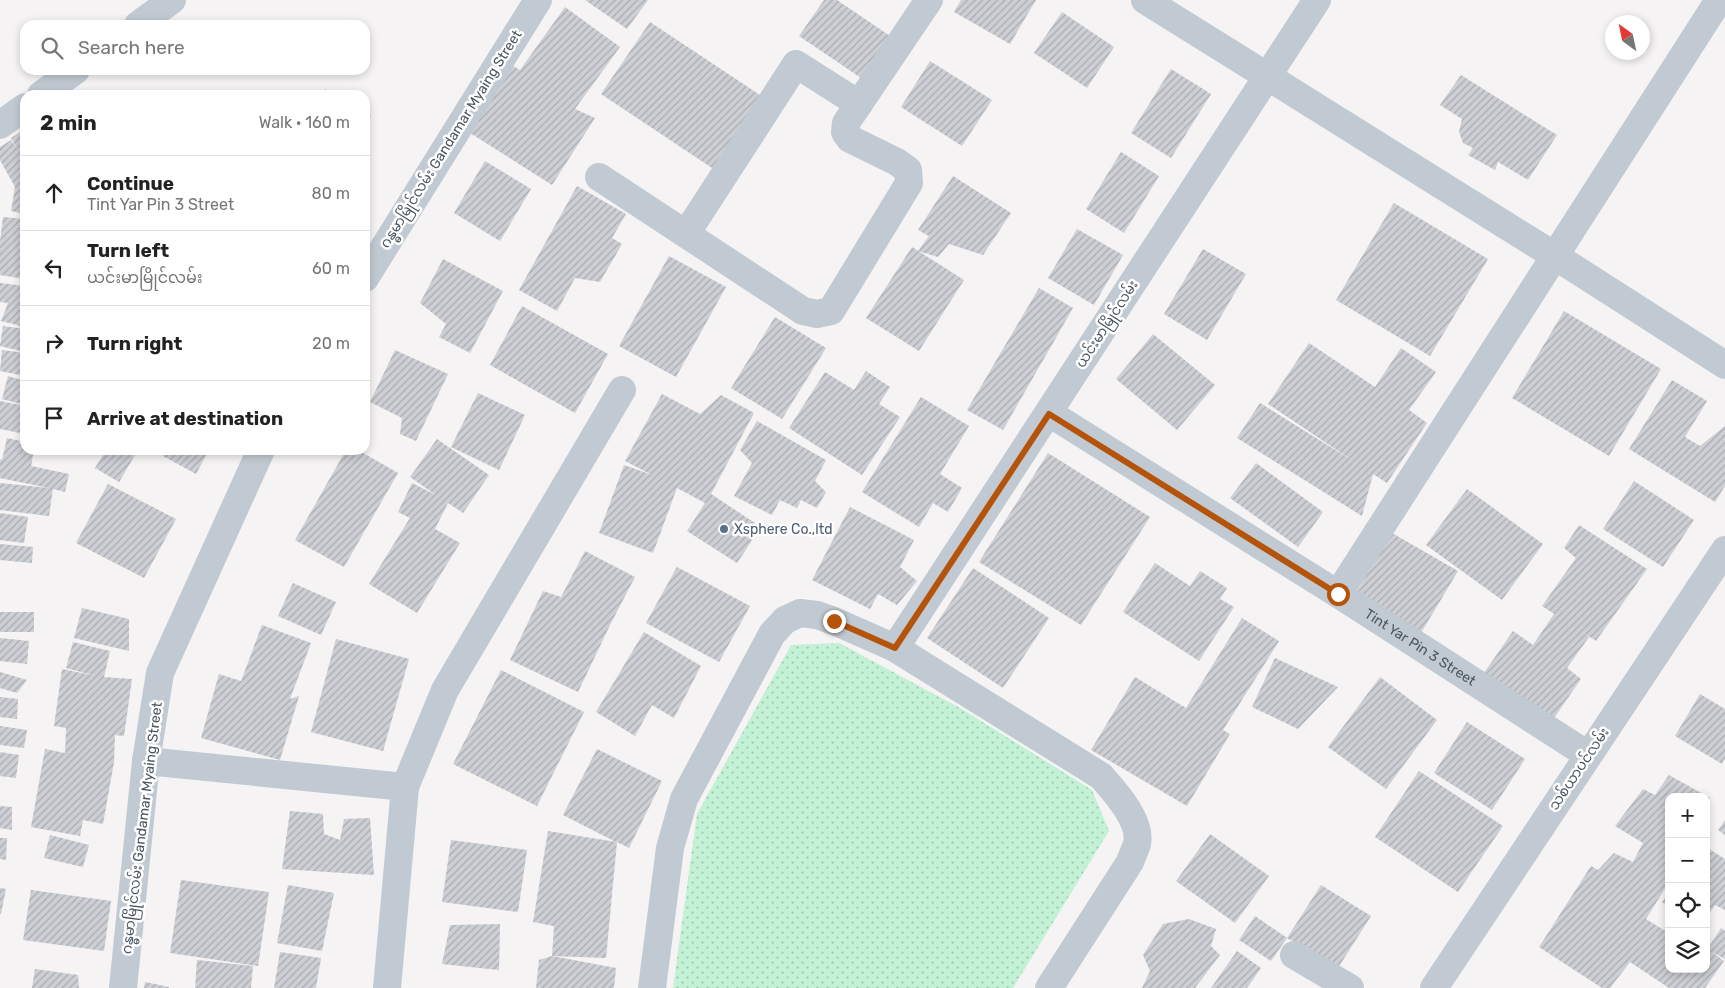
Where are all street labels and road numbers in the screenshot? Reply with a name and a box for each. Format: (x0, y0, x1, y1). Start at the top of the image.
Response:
street label: ဂန္ဓမာမြိုင်လမ်း Gandamar Myaing Street (375, 25, 529, 253)
street label: ယင်းမာမြိုင်လမ်း (1071, 276, 1144, 373)
street label: Tint Yar Pin 3 Street (1362, 605, 1480, 689)
street label: ဂန္ဓမာမြိုင်လမ်း Gandamar Myaing Street (116, 700, 169, 955)
street label: သစ်ယာပင်လမ်း (1543, 723, 1613, 814)

